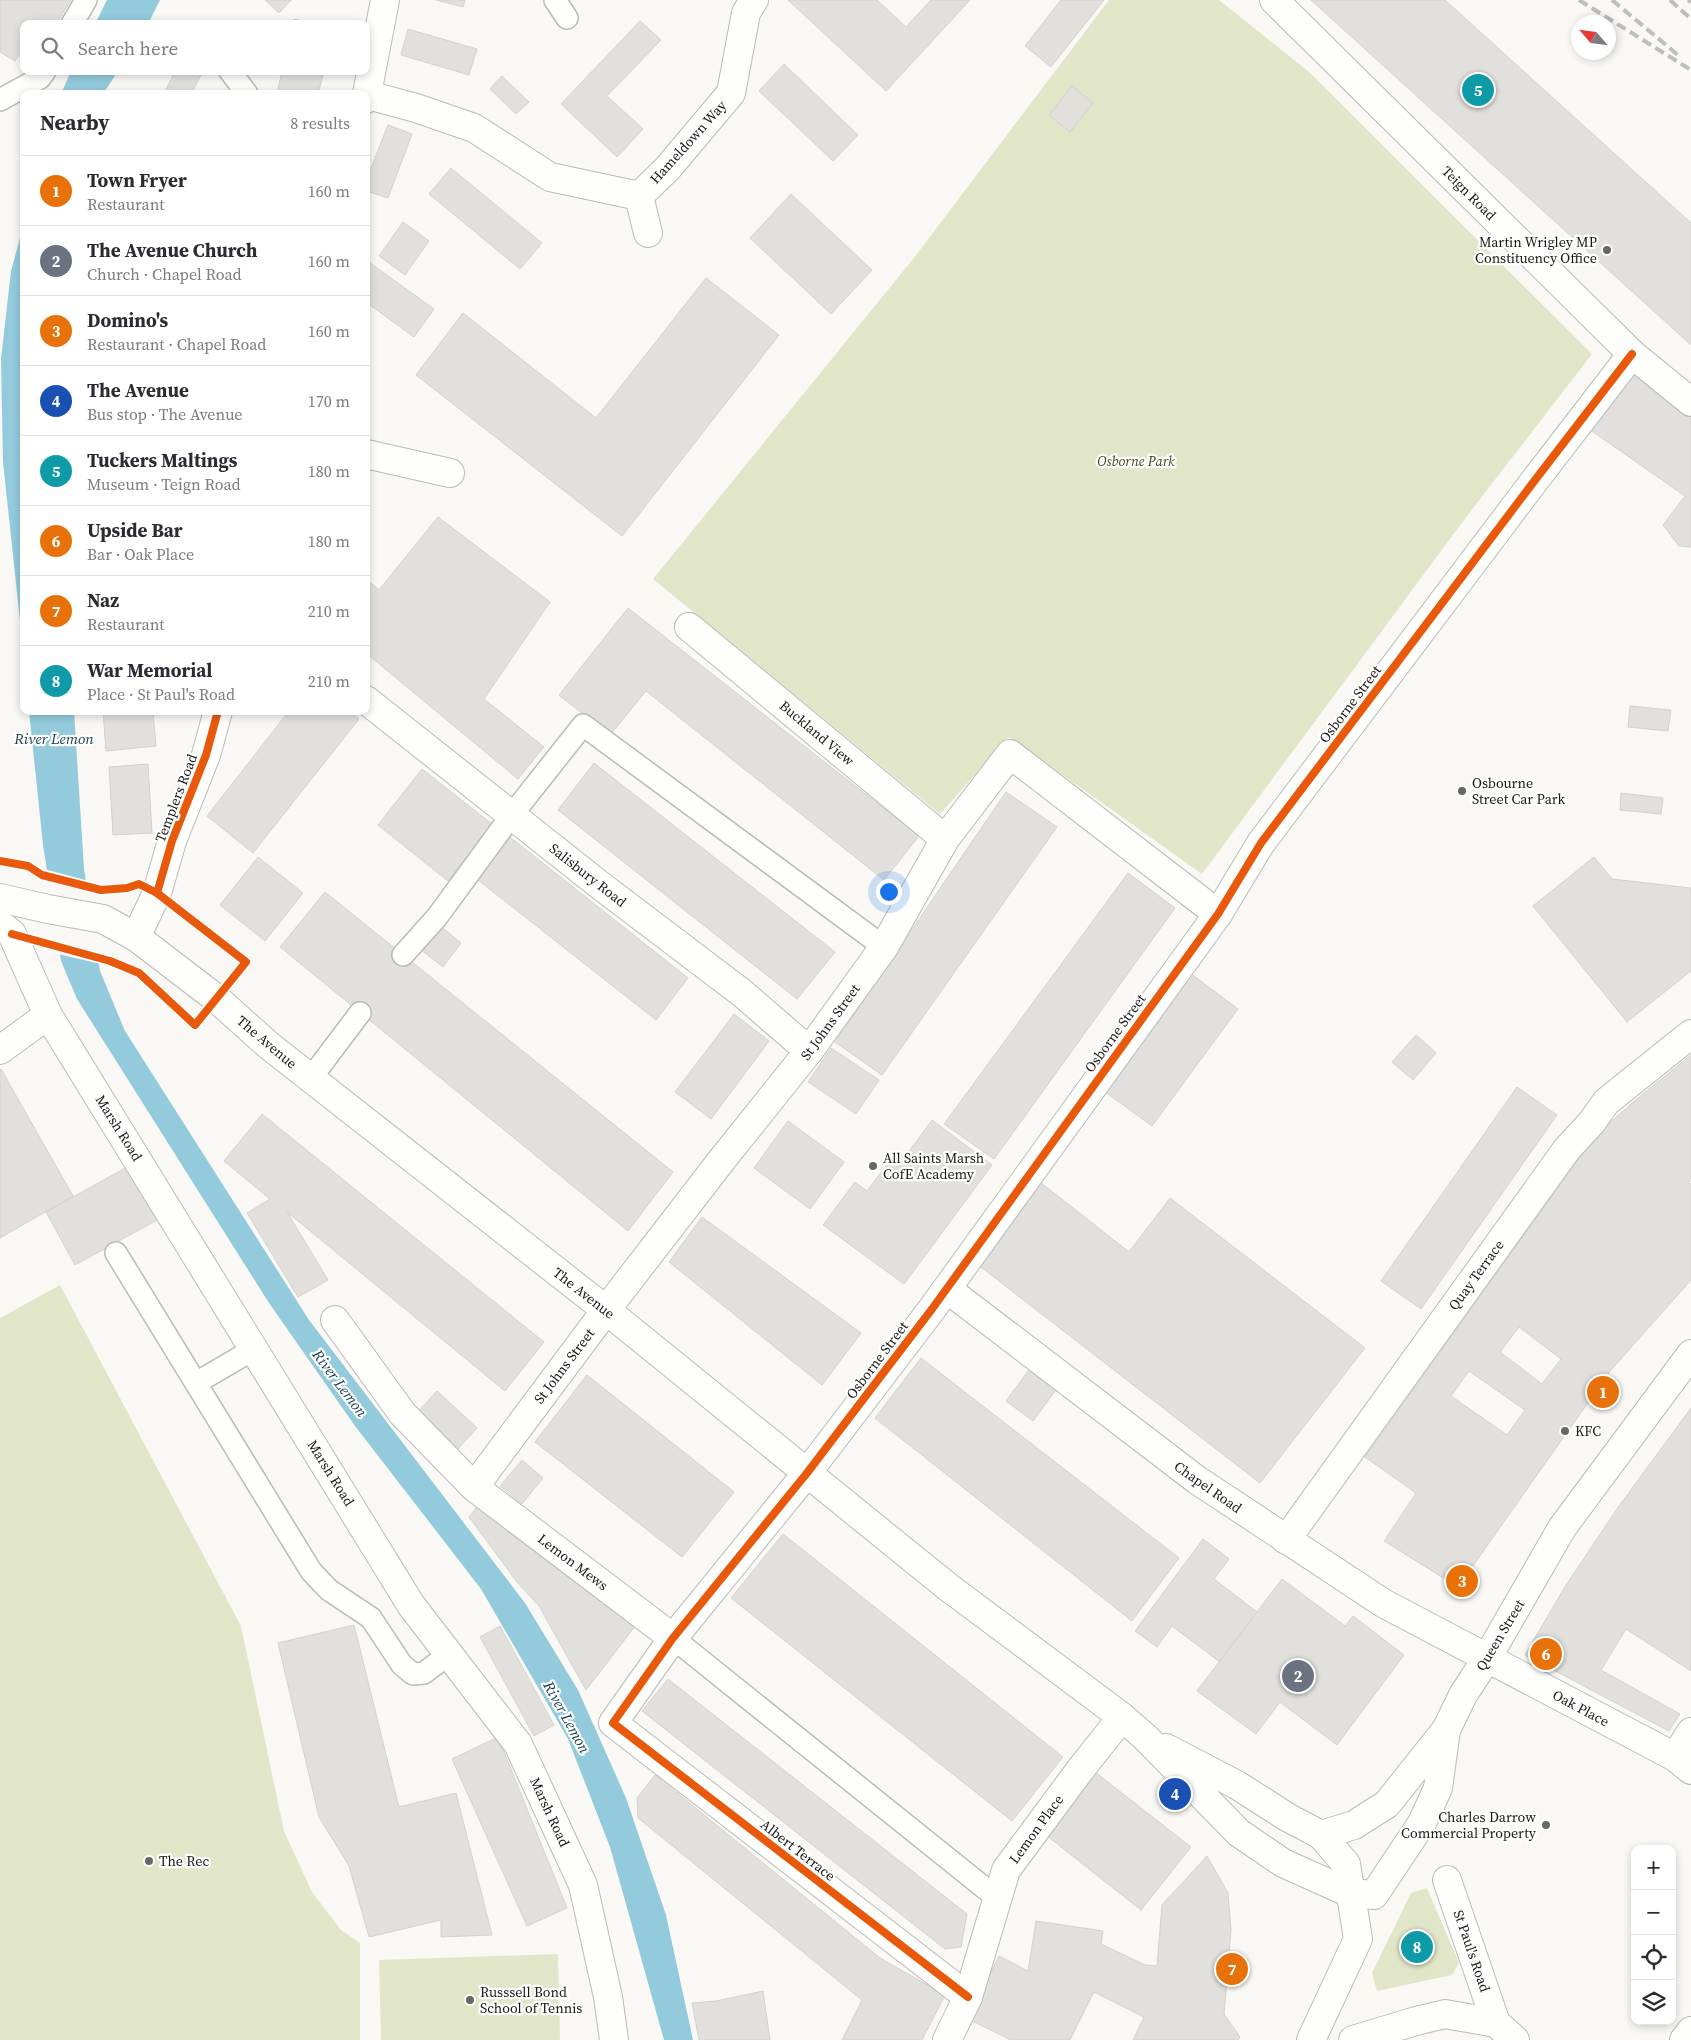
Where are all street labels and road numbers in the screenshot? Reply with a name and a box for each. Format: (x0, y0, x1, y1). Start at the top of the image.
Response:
street label: Hameldown Way (645, 95, 731, 188)
street label: Teign Road (1437, 161, 1501, 225)
street label: Osborne Street (1314, 661, 1386, 747)
street label: Buckland View (775, 696, 859, 770)
street label: Templers Road (150, 751, 202, 845)
street label: Salisbury Road (545, 839, 631, 912)
street label: St Johns Street (796, 979, 865, 1064)
street label: Osborne Street (1080, 989, 1151, 1076)
street label: The Avenue (233, 1011, 301, 1073)
street label: Marsh Road (91, 1091, 147, 1165)
street label: Quay Terrace (1444, 1236, 1508, 1314)
street label: The Avenue (549, 1263, 619, 1323)
street label: Osborne Street (841, 1317, 913, 1403)
street label: St Johns Street (529, 1324, 599, 1408)
street label: Marsh Road (303, 1436, 359, 1510)
street label: Chapel Road (1170, 1456, 1246, 1518)
street label: Lemon Mews (534, 1529, 612, 1595)
street label: Queen Street (1471, 1595, 1529, 1674)
street label: Oak Place (1549, 1685, 1613, 1731)
street label: Marsh Road (525, 1774, 575, 1850)
street label: Lemon Place (1004, 1790, 1068, 1868)
street label: Albert Terrace (756, 1814, 840, 1886)
street label: St Paul's Road (1449, 1907, 1495, 1995)

